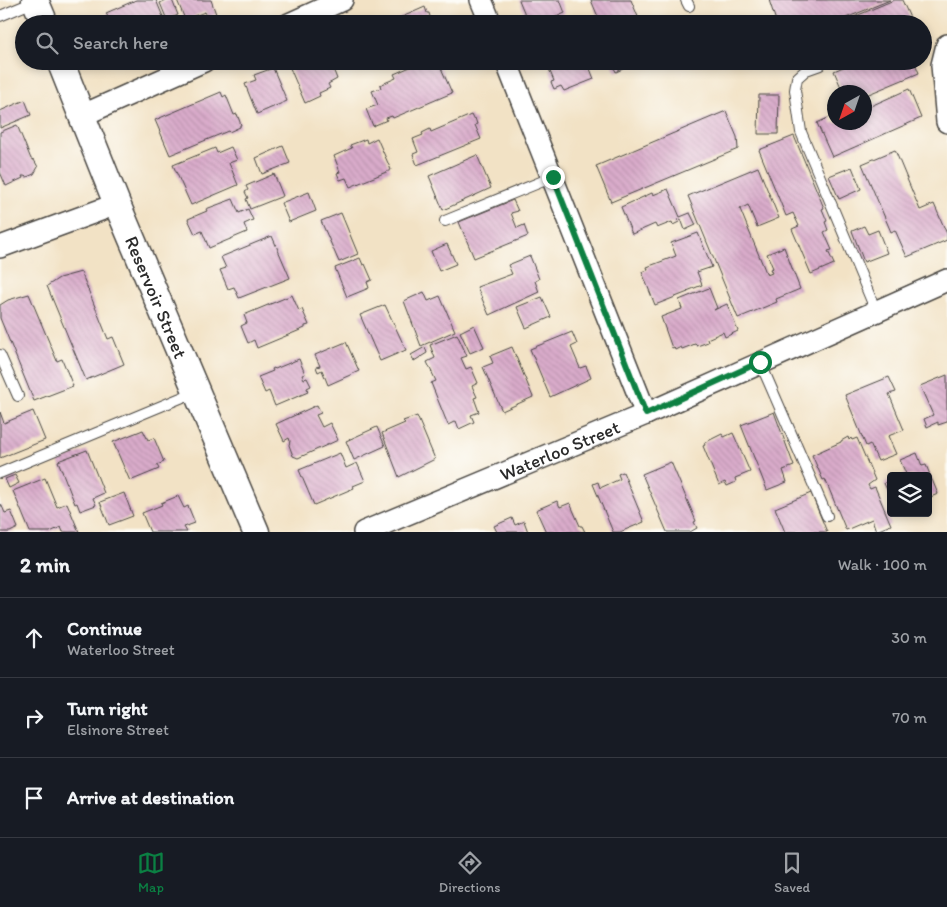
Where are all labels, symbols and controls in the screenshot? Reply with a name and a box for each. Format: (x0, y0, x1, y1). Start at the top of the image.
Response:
search box (15, 15, 932, 70)
icon: search (33, 29, 61, 57)
text: Search here (73, 31, 168, 54)
north arrow (827, 85, 872, 130)
route end (542, 166, 565, 189)
street label: Reservoir Street (120, 232, 192, 362)
route start (749, 351, 772, 374)
street label: Waterloo Street (496, 415, 623, 486)
map controls (887, 472, 932, 517)
button: layers (887, 472, 932, 517)
text: 2 min (20, 552, 70, 577)
text: Walk · 100 m (838, 555, 927, 574)
text: Continue (67, 617, 142, 640)
icon: ahead (20, 624, 48, 652)
text: 30 m (891, 628, 927, 647)
text: Waterloo Street (67, 640, 175, 659)
text: Turn right (67, 697, 148, 720)
icon: right (20, 704, 48, 732)
text: 70 m (892, 708, 927, 727)
text: Elsinore Street (67, 720, 169, 739)
icon: arrive (20, 784, 48, 812)
text: Arrive at destination (67, 786, 234, 809)
tab: Map (137, 849, 165, 896)
tab: Directions (439, 849, 500, 896)
tab: Saved (774, 849, 810, 896)

